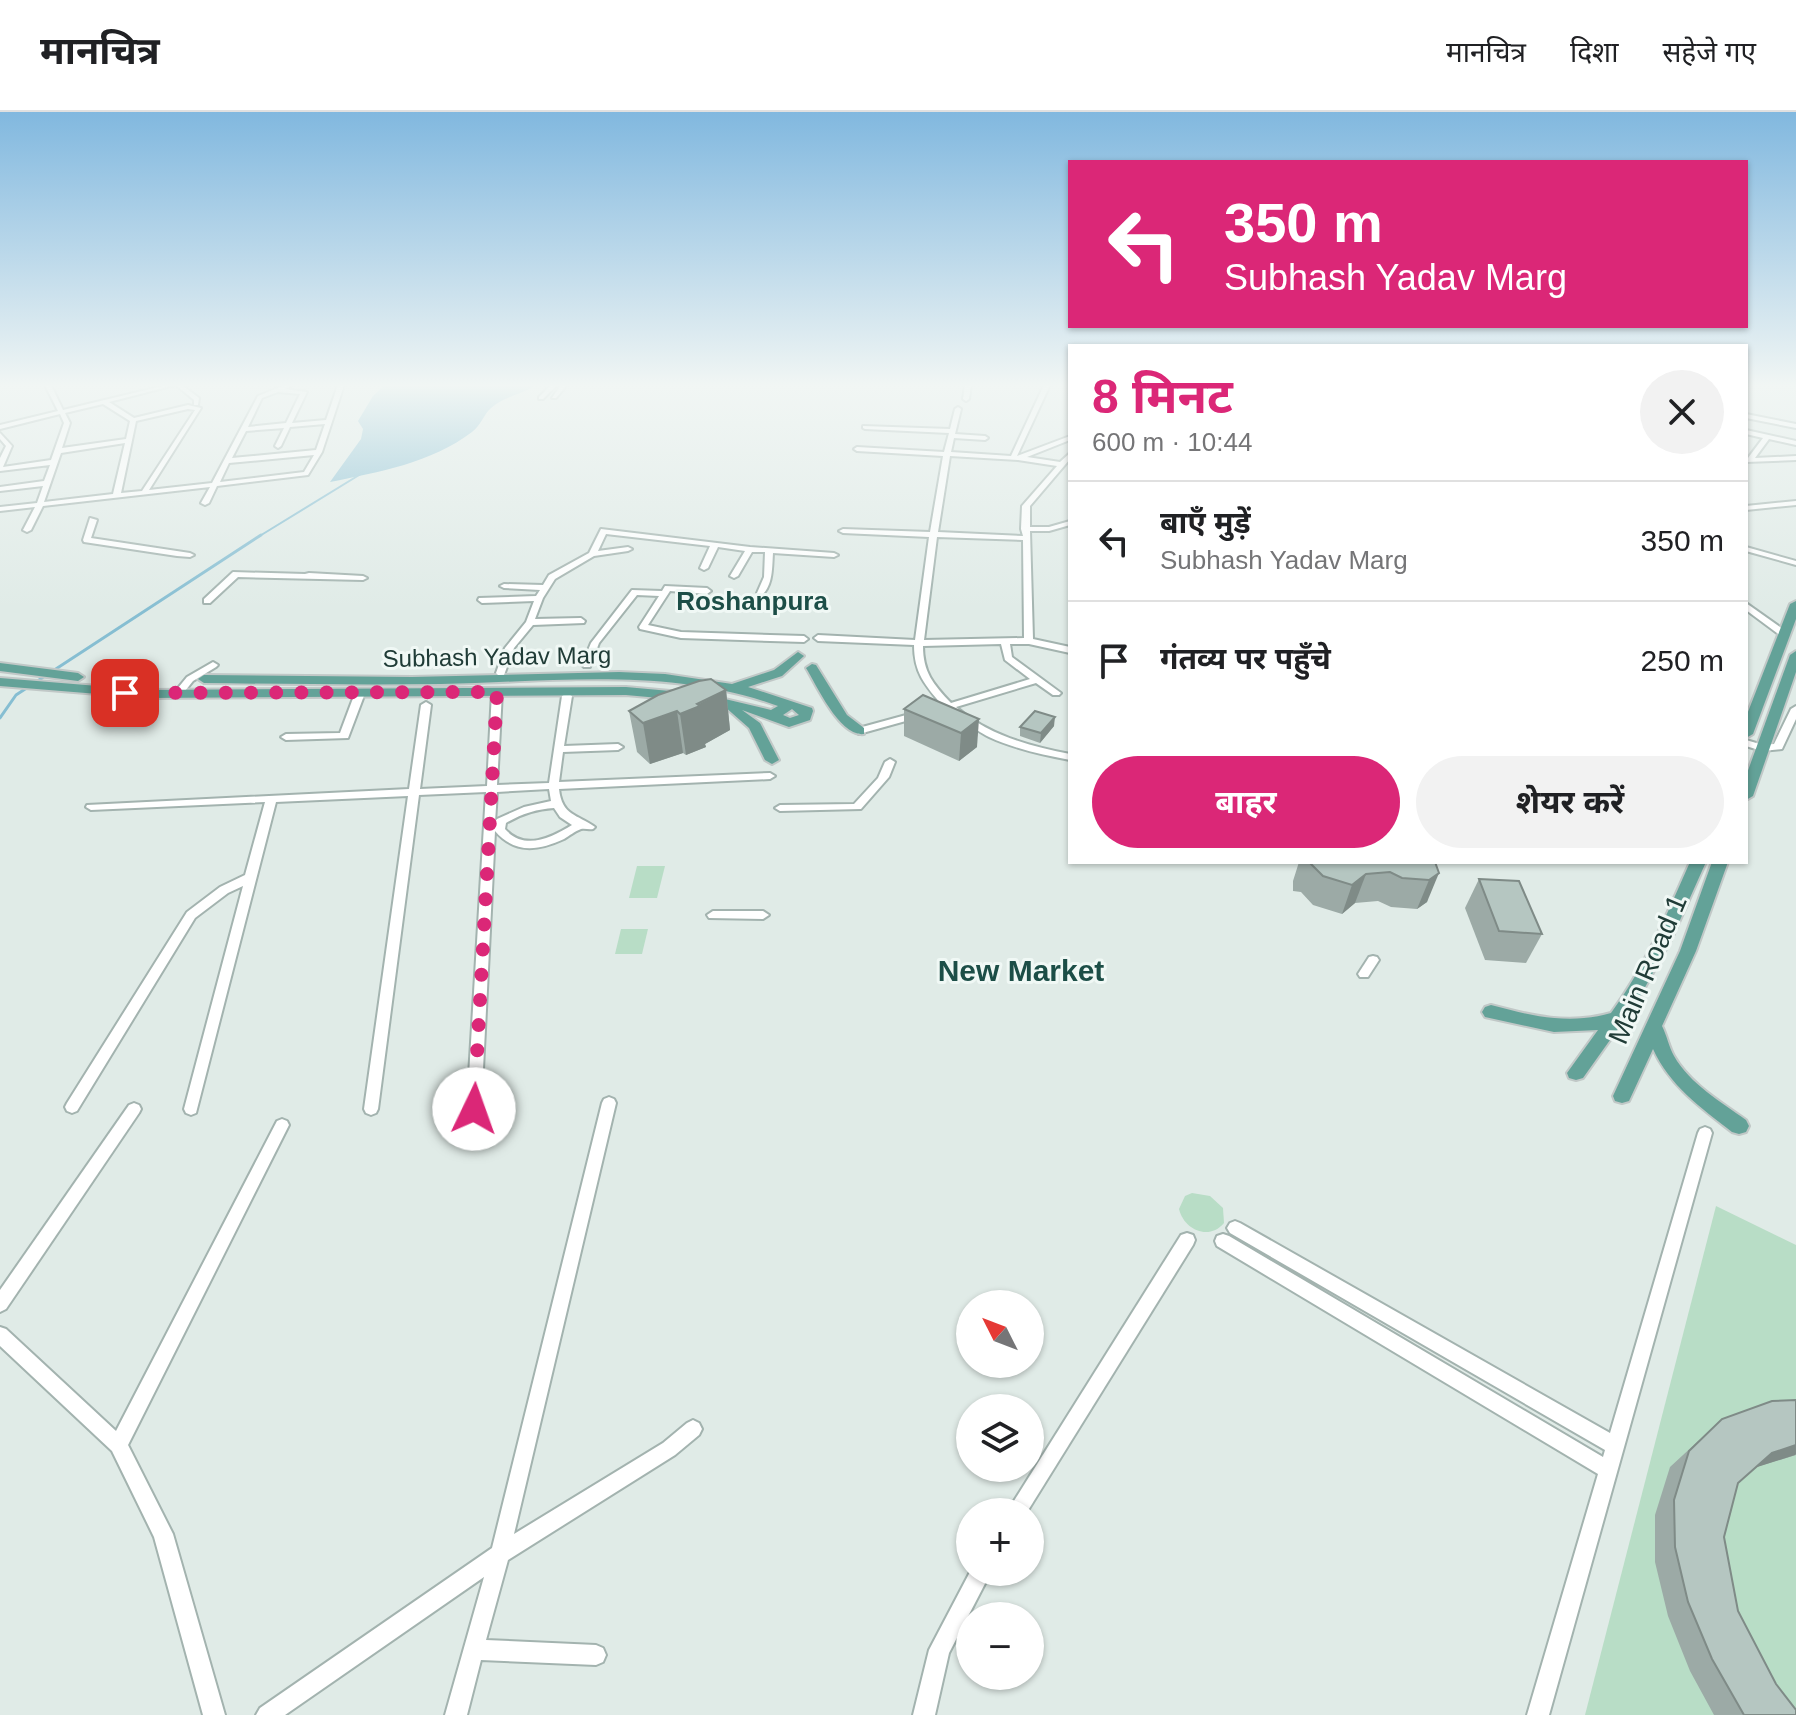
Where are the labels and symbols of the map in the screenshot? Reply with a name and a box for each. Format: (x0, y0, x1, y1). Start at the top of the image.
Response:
district label: Roshanpura (676, 586, 828, 616)
street label: Subhash Yadav Marg (382, 641, 612, 672)
pin (91, 659, 159, 727)
street label: Main Road 1 (1602, 890, 1693, 1048)
district label: New Market (938, 954, 1104, 987)
position arrow (432, 1067, 516, 1151)
north arrow (956, 1290, 1044, 1378)

